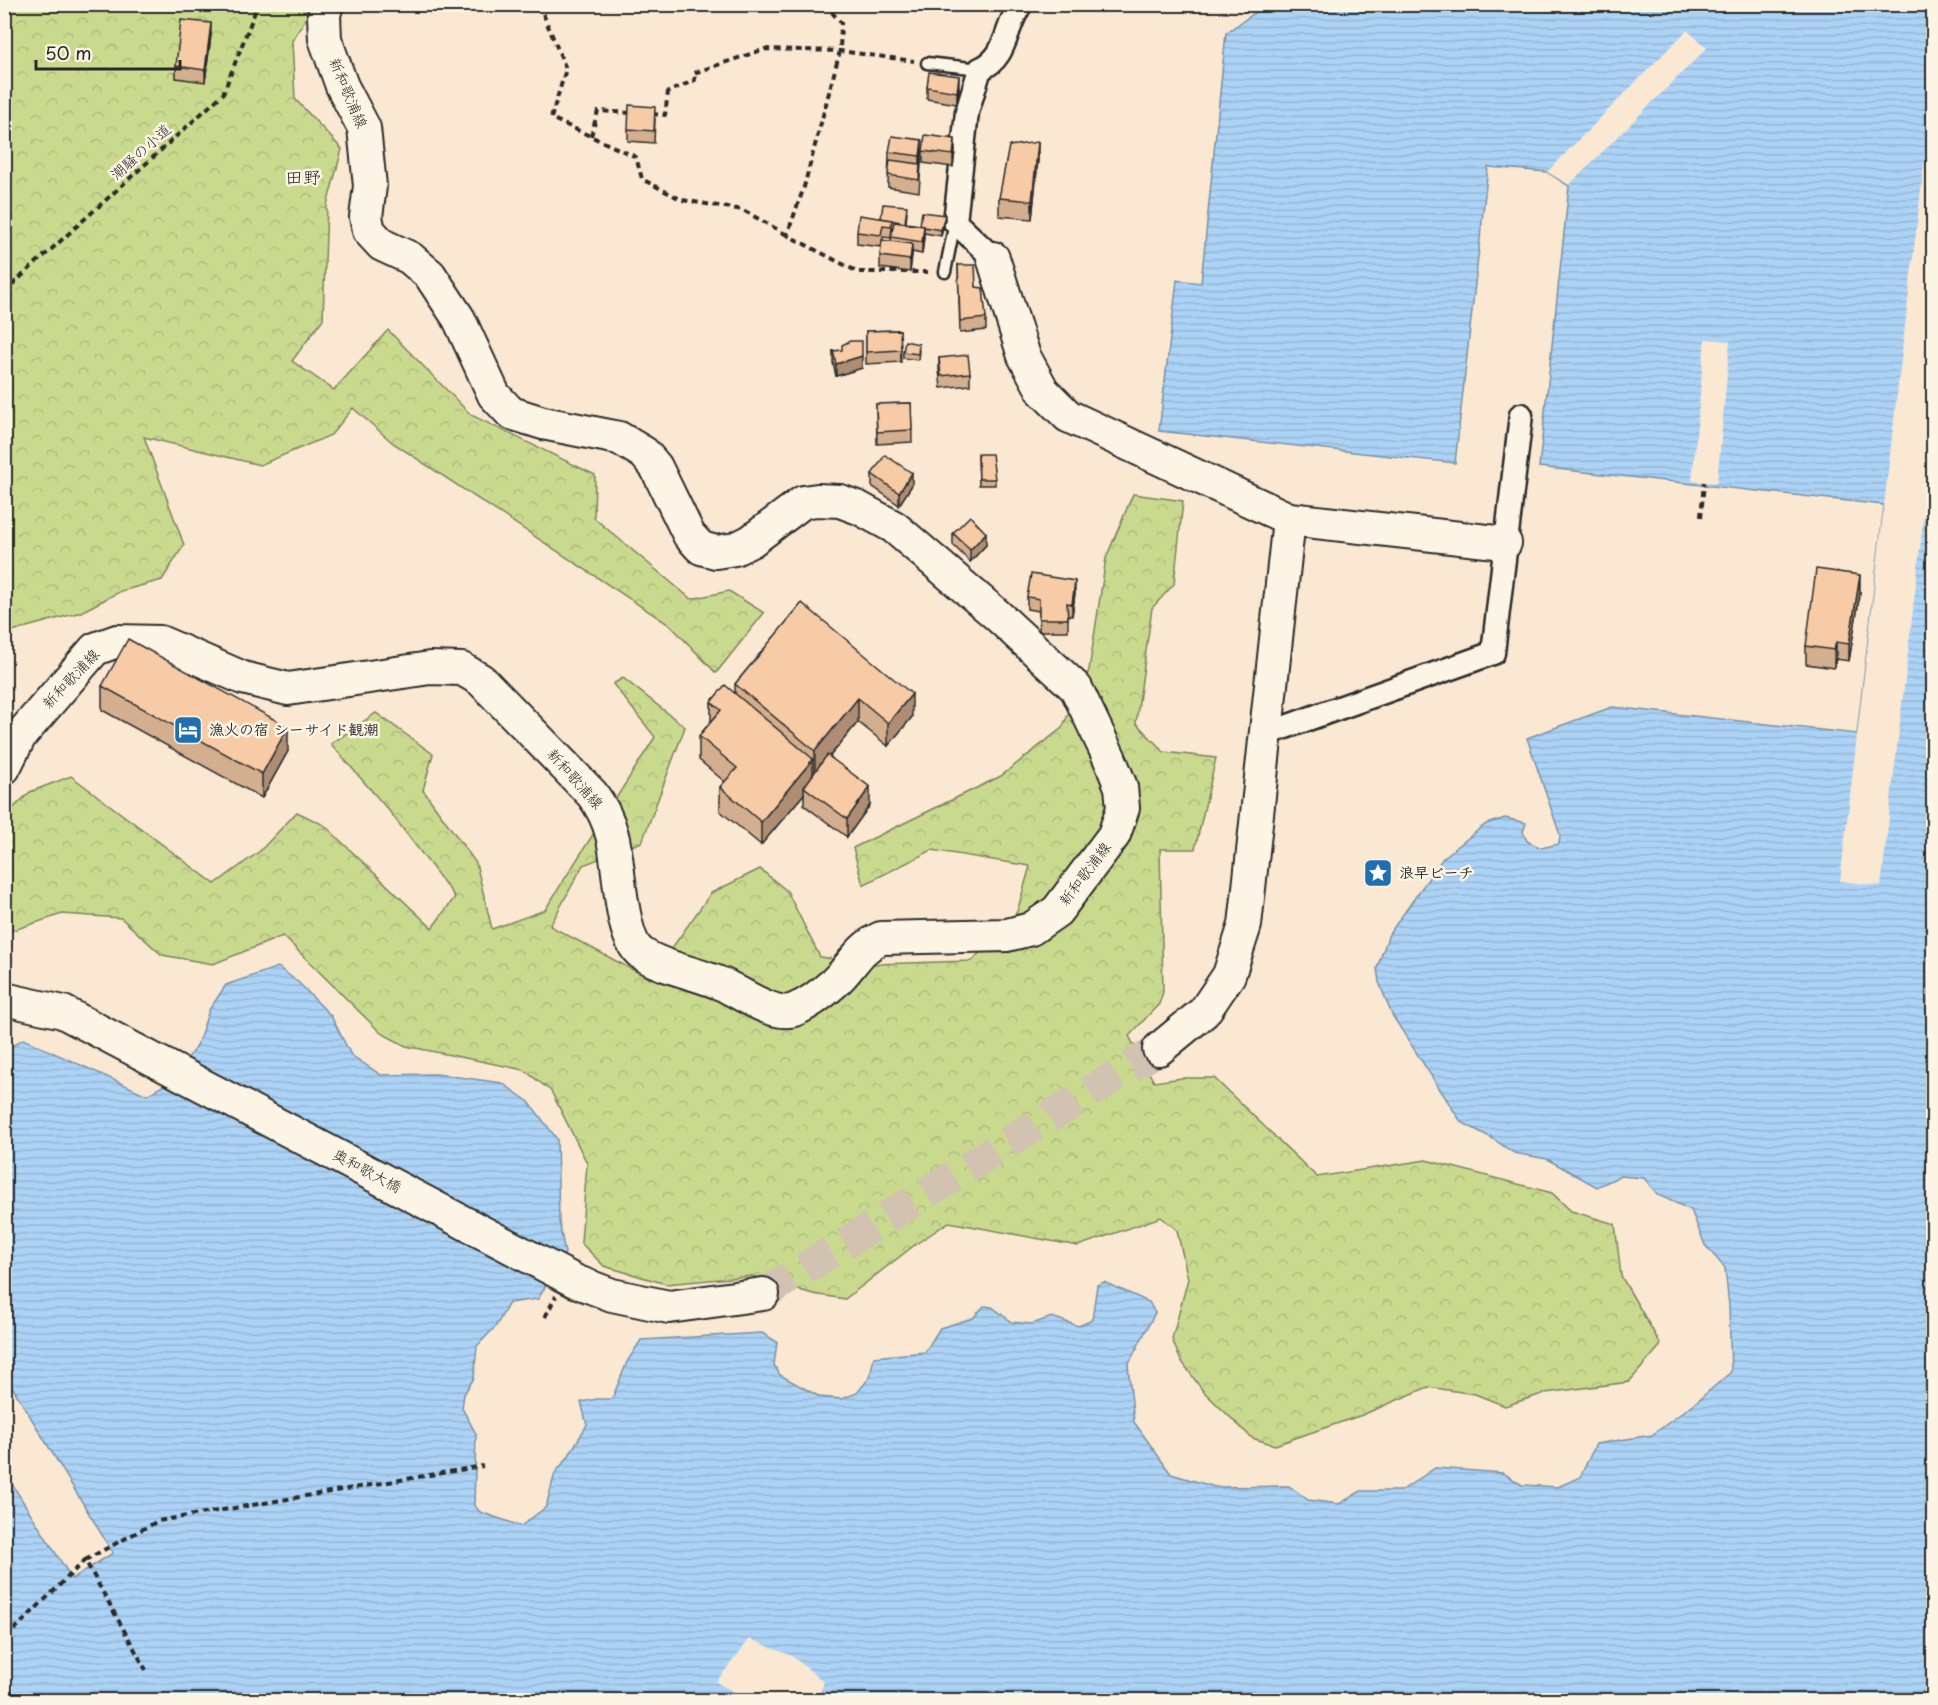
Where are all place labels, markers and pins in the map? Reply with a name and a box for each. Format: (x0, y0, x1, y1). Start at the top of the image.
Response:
hotel icon: 漁火の宿 シーサイド観潮 (172, 714, 204, 746)
place label: 漁火の宿 シーサイド観潮 (209, 717, 379, 740)
place icon: 浪早ビーチ (1362, 857, 1394, 889)
place label: 浪早ビーチ (1399, 860, 1473, 883)

